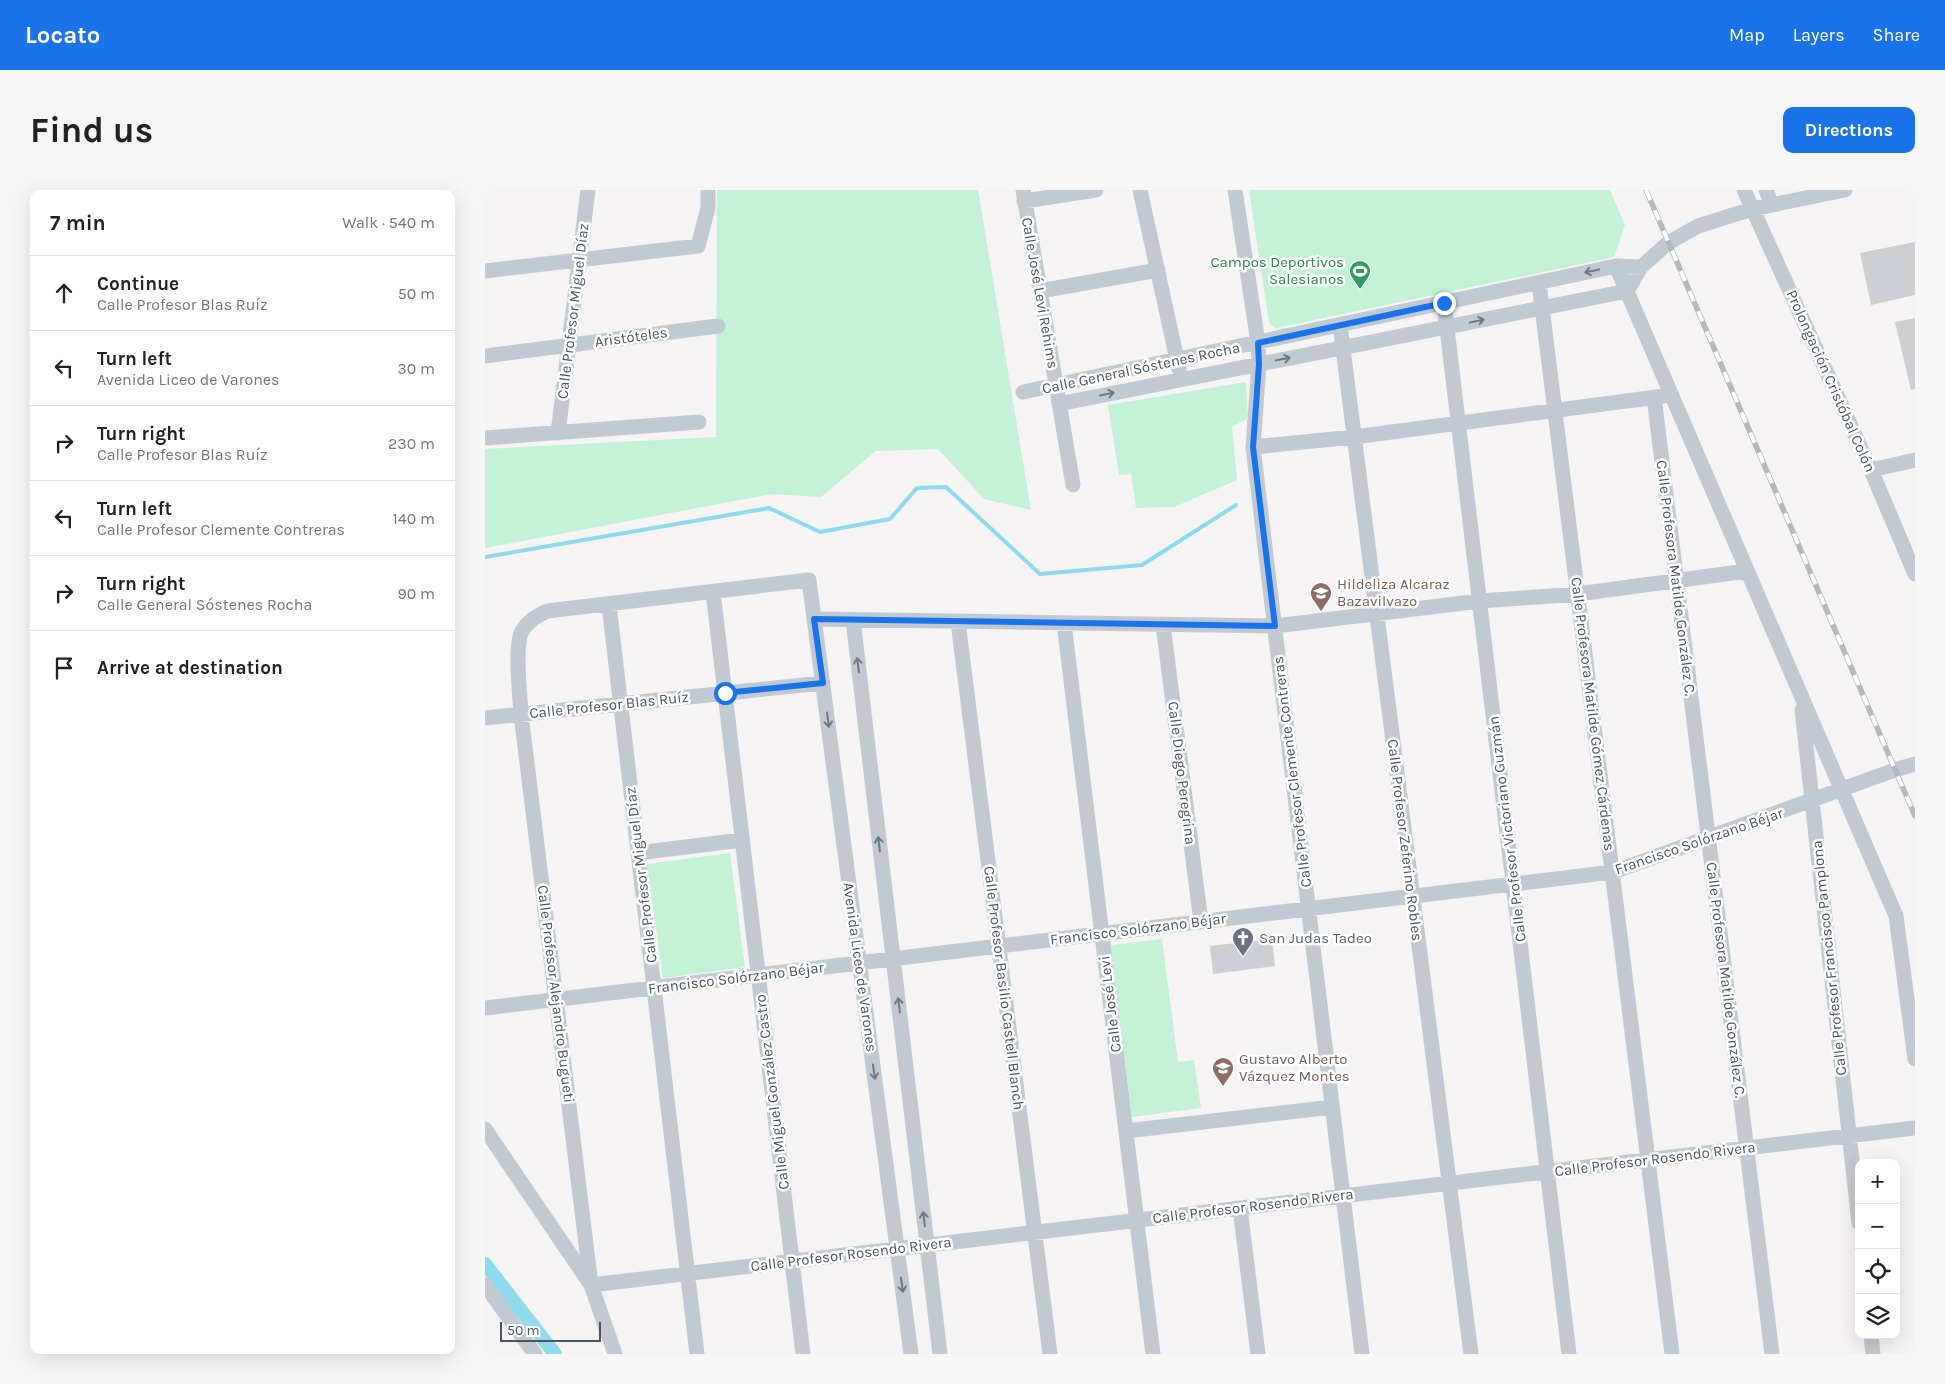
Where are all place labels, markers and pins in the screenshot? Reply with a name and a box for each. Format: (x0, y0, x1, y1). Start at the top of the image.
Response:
place label: Campos Deportivos Salesianos (1210, 253, 1344, 288)
sports icon: Campos Deportivos Salesianos (1348, 259, 1372, 290)
place label: Hildeliza Alcaraz Bazavilvazo (1337, 575, 1450, 610)
school or university icon: Hildeliza Alcaraz Bazavilvazo (1309, 581, 1333, 612)
church icon: San Judas Tadeo (1231, 926, 1255, 957)
place label: San Judas Tadeo (1259, 929, 1372, 947)
place label: Gustavo Alberto Vázquez Montes (1239, 1050, 1350, 1085)
school or university icon: Gustavo Alberto Vázquez Montes (1211, 1056, 1235, 1087)

